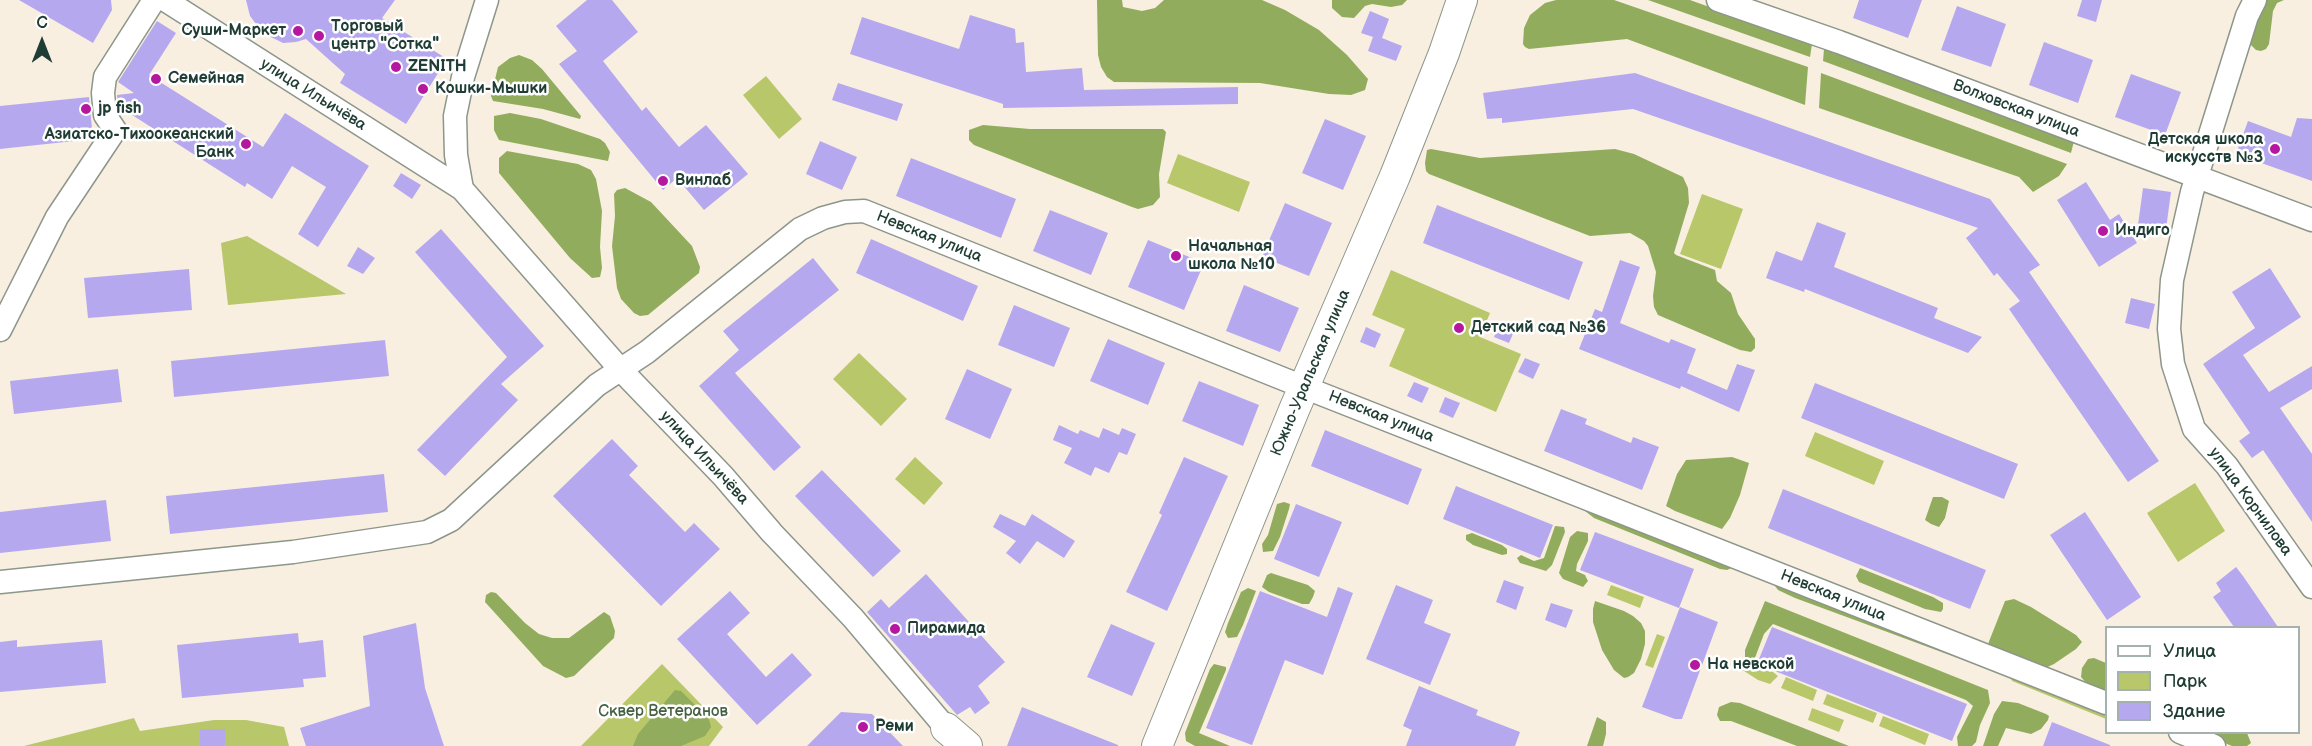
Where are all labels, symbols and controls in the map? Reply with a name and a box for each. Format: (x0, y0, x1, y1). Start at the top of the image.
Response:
north arrow (12, 12, 72, 72)
text: С (36, 14, 48, 33)
place label: Торговый центр "Сотка" (331, 17, 439, 55)
place label: Суши-Маркет (181, 21, 286, 41)
marker: Суши-Маркет (291, 24, 305, 38)
marker: Торговый центр "Сотка" (312, 29, 326, 43)
street label: улица Ильичёва (256, 55, 370, 135)
place label: ZENITH (408, 57, 467, 77)
marker: ZENITH (389, 60, 403, 74)
place label: Семейная (168, 69, 245, 89)
marker: Семейная (149, 72, 163, 86)
street label: Волховская улица (1950, 76, 2082, 142)
place label: Кошки-Мышки (435, 79, 547, 99)
marker: Кошки-Мышки (416, 82, 430, 96)
place label: jp fish (98, 99, 142, 119)
marker: jp fish (79, 102, 93, 116)
place label: Азиатско-Тихоокеанский Банк (45, 125, 234, 163)
place label: Детская школа искусcтв №3 (2148, 130, 2263, 168)
marker: Азиатско-Тихоокеанский Банк (239, 137, 253, 151)
marker: Детская школа искусcтв №3 (2268, 142, 2282, 156)
place label: Винлаб (675, 171, 731, 191)
marker: Винлаб (656, 174, 670, 188)
street label: Невская улица (873, 207, 985, 267)
place label: Индиго (2115, 221, 2170, 241)
marker: Индиго (2096, 224, 2110, 238)
place label: Начальная школа №10 (1188, 237, 1275, 275)
marker: Начальная школа №10 (1169, 249, 1183, 263)
street label: Южно-Уральская улица (1267, 287, 1355, 459)
place label: Детский сад №36 (1471, 318, 1606, 338)
marker: Детский сад №36 (1452, 321, 1466, 335)
street label: Невская улица (1325, 387, 1437, 447)
street label: улица Ильичёва (656, 407, 752, 509)
street label: улица Корнилова (2204, 444, 2296, 560)
street label: Невская улица (1777, 566, 1889, 626)
place label: Пирамида (907, 619, 985, 639)
marker: Пирамида (888, 622, 902, 636)
legend (2105, 626, 2300, 734)
text: Улица (2163, 641, 2216, 662)
place label: На невской (1707, 655, 1794, 675)
marker: На невской (1688, 658, 1702, 672)
text: Парк (2163, 671, 2207, 692)
text: Здание (2163, 701, 2225, 722)
park label: Сквер Ветеранов (598, 702, 728, 722)
place label: Реми (875, 717, 914, 737)
marker: Реми (856, 720, 870, 734)

